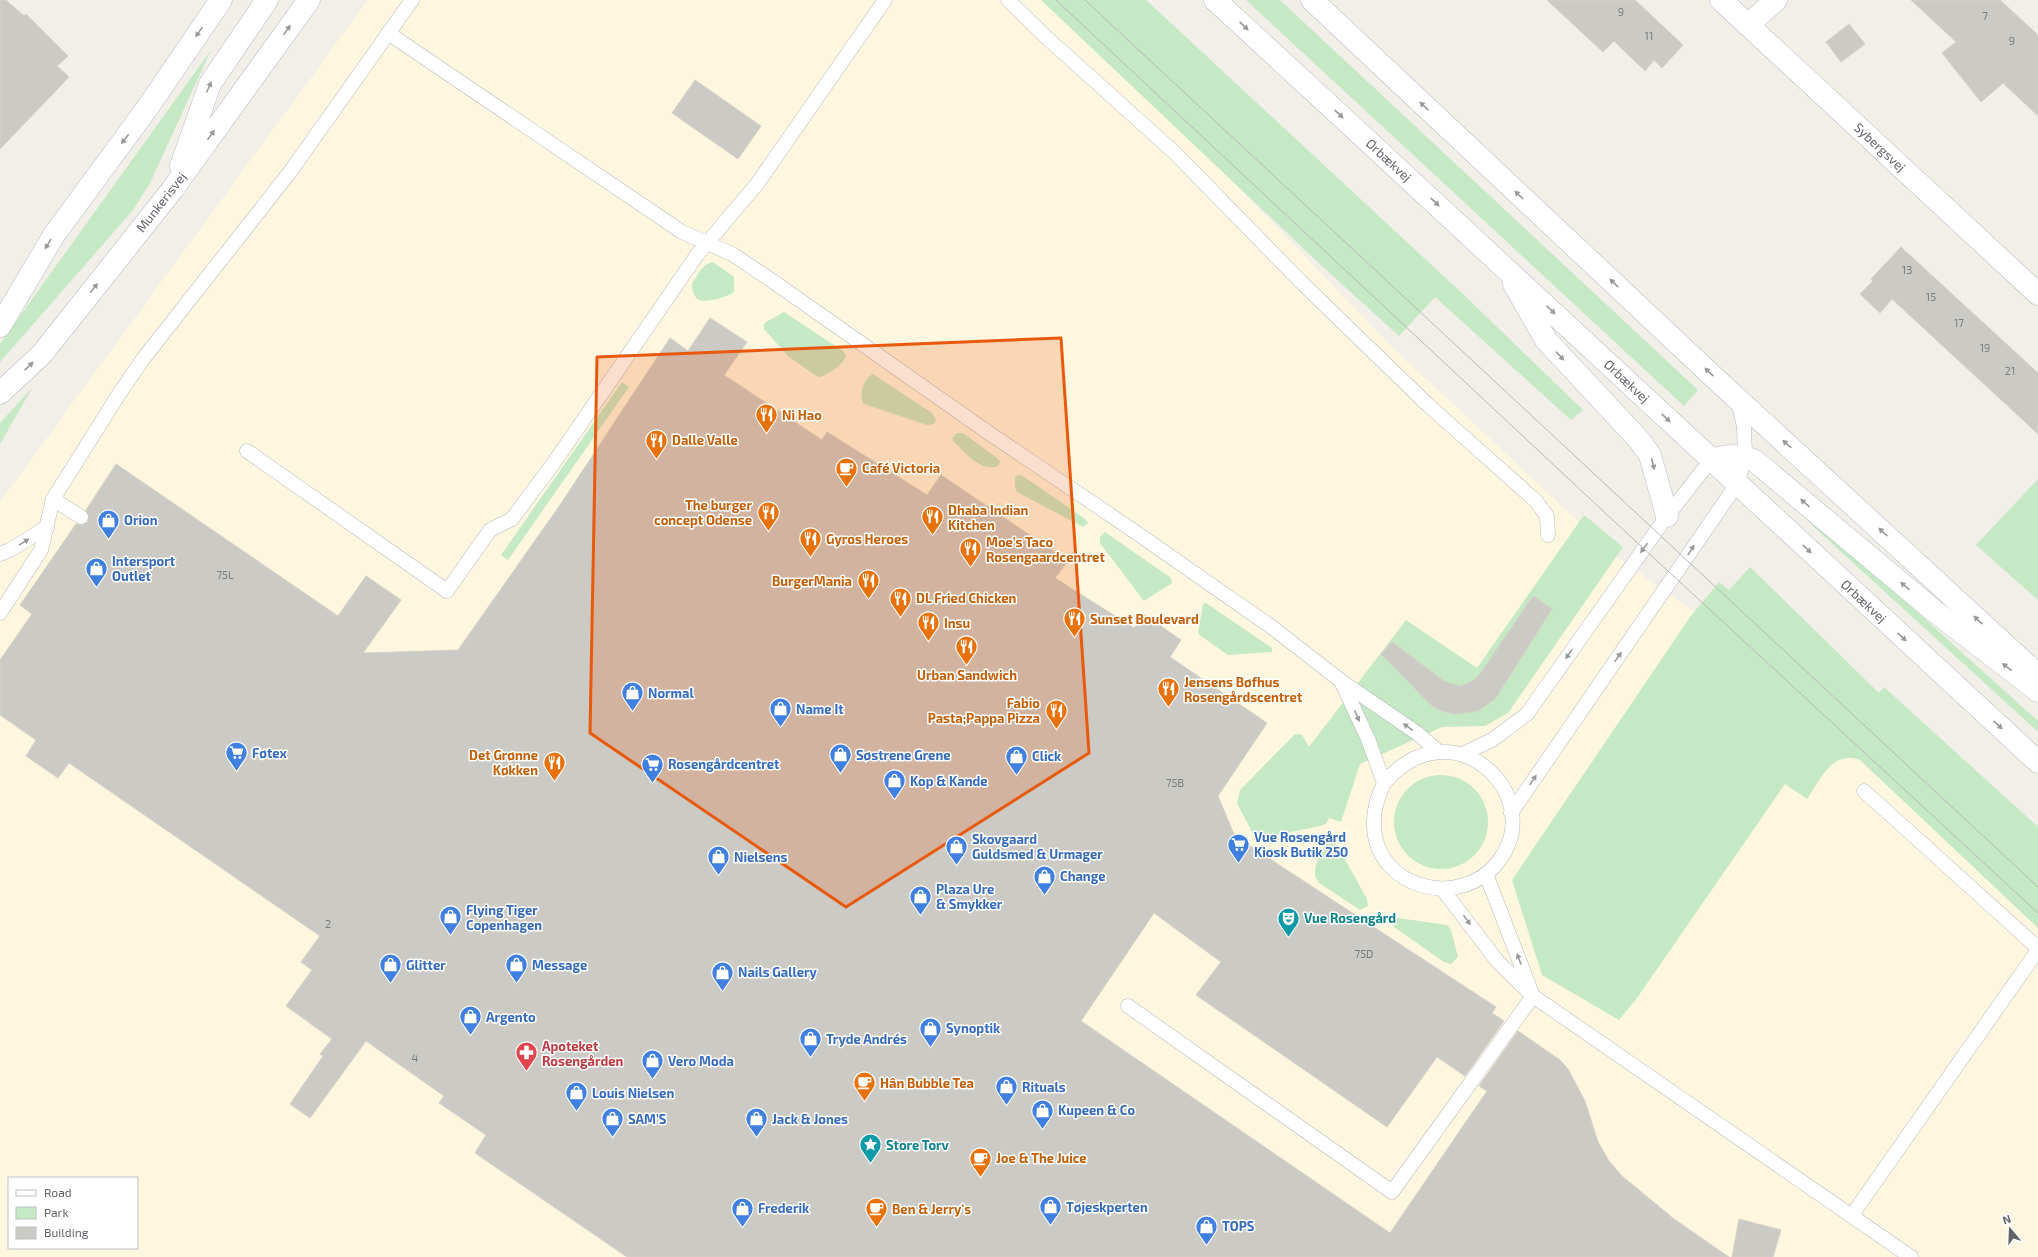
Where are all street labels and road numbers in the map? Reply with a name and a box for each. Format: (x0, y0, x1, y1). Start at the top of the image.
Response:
street label: Sybergsvej (1851, 119, 1909, 175)
street label: Ørbækvej (1363, 135, 1415, 185)
street label: Munkerisvej (133, 169, 189, 235)
street label: Ørbækvej (1601, 356, 1653, 406)
street label: Ørbækvej (1838, 576, 1890, 626)

